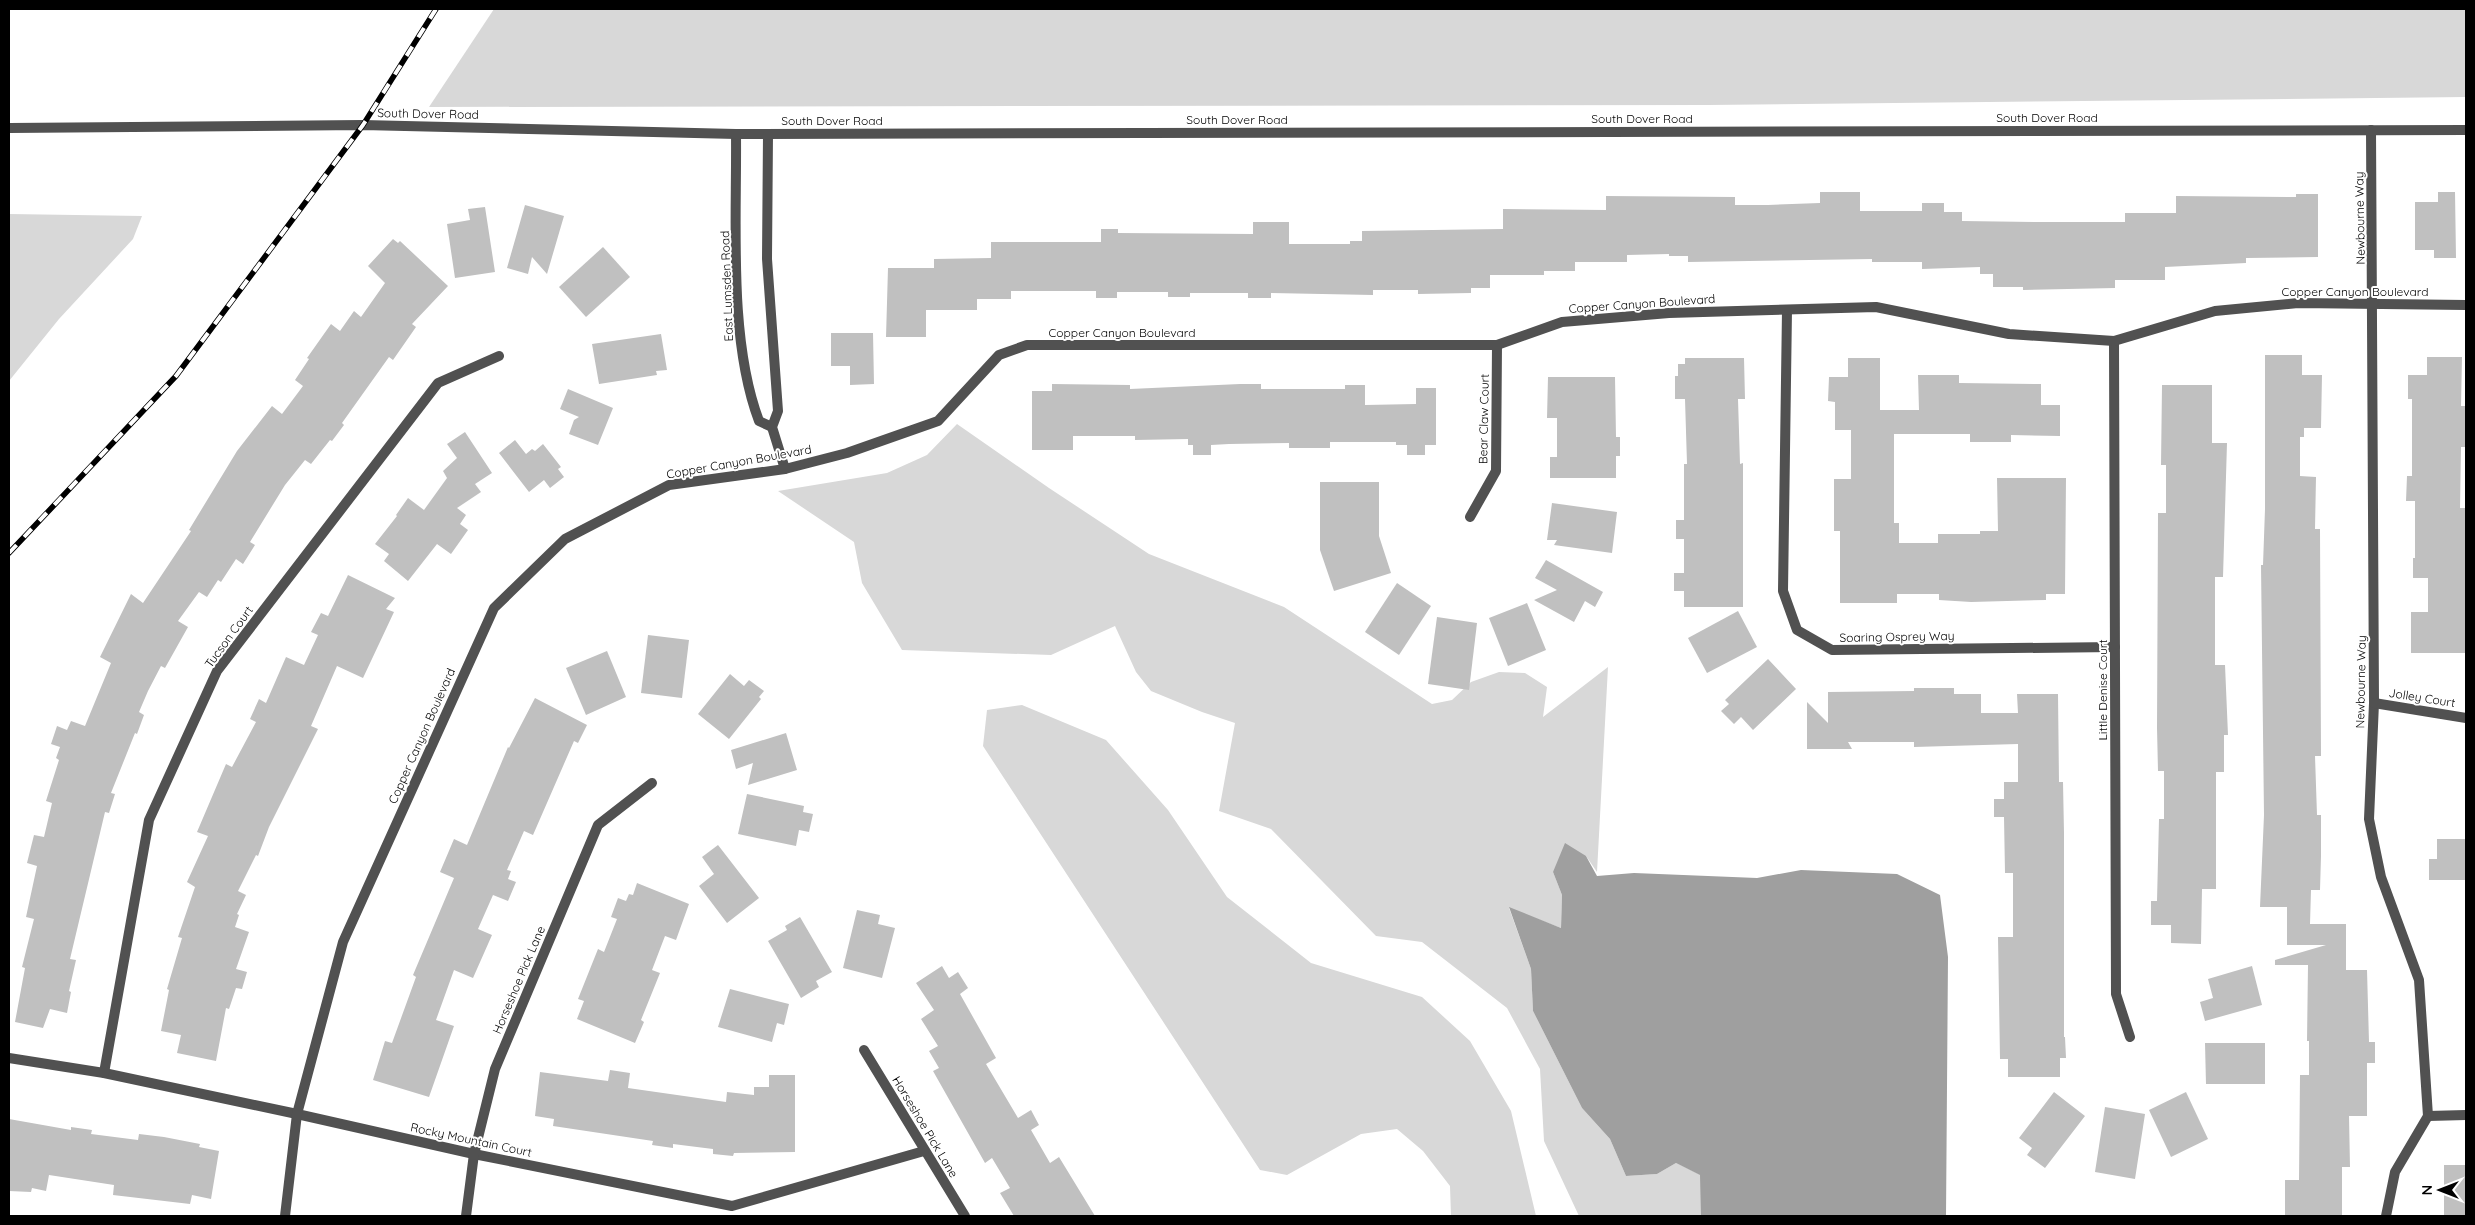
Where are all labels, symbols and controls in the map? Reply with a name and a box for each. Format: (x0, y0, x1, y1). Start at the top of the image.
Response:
street label: South Dover Road (377, 105, 479, 122)
street label: South Dover Road (1996, 110, 2098, 125)
street label: South Dover Road (1591, 111, 1693, 126)
street label: South Dover Road (1186, 112, 1288, 127)
street label: South Dover Road (781, 113, 883, 128)
street label: Newbourne Way (2351, 171, 2368, 265)
street label: East Lumsden Road (717, 230, 736, 342)
street label: Copper Canyon Boulevard (2282, 284, 2428, 299)
street label: Copper Canyon Boulevard (1568, 291, 1716, 316)
street label: Copper Canyon Boulevard (1049, 325, 1195, 340)
street label: Bear Claw Court (1475, 374, 1492, 464)
street label: Copper Canyon Boulevard (665, 441, 813, 482)
street label: Tucson Court (201, 603, 256, 670)
street label: Soaring Osprey Way (1839, 628, 1955, 645)
street label: Newbourne Way (2352, 635, 2369, 729)
street label: Little Denise Court (2095, 639, 2110, 741)
street label: Copper Canyon Boulevard (385, 666, 458, 806)
street label: Jolley Court (2388, 685, 2456, 710)
street label: Horseshoe Pick Lane (489, 923, 548, 1036)
street label: Horseshoe Pick Lane (889, 1073, 962, 1180)
street label: Rocky Mountain Court (409, 1119, 533, 1160)
north arrow (2415, 1165, 2465, 1215)
text: N (2418, 1185, 2436, 1195)

